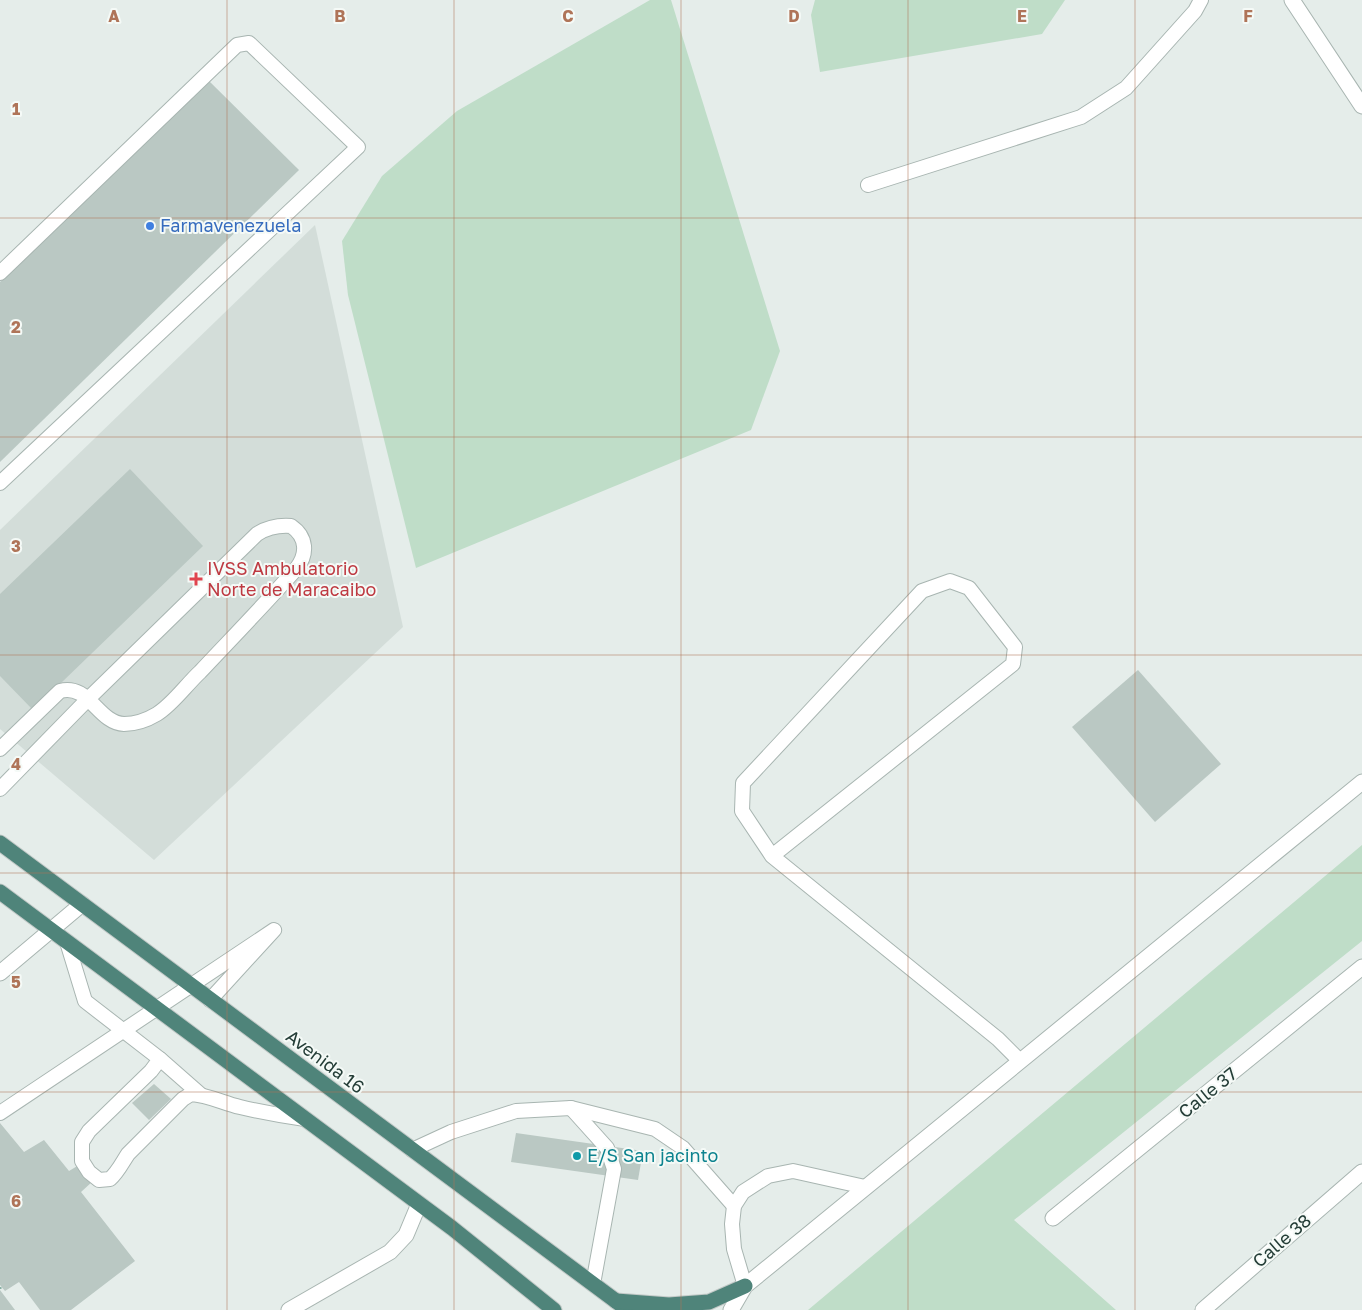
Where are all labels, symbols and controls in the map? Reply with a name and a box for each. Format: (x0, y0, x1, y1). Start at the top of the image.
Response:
text: A (108, 6, 120, 26)
text: B (334, 6, 346, 26)
text: C (562, 6, 574, 26)
text: D (788, 6, 800, 26)
text: E (1017, 6, 1027, 26)
text: F (1243, 6, 1253, 26)
text: 1 (12, 99, 20, 119)
place label: Farmavenezuela (160, 214, 301, 236)
marker: Farmavenezuela (144, 220, 156, 232)
text: 2 (11, 317, 21, 337)
text: 3 (11, 536, 21, 556)
place label: IVSS Ambulatorio Norte de Maracaibo (207, 557, 376, 600)
marker: IVSS Ambulatorio Norte de Maracaibo (189, 572, 203, 586)
text: 4 (11, 754, 21, 774)
text: 5 (11, 972, 21, 992)
street label: Avenida 16 (282, 1025, 369, 1098)
street label: Calle 37 (1174, 1062, 1241, 1122)
place label: E/S San jacinto (587, 1144, 718, 1166)
marker: E/S San jacinto (571, 1150, 583, 1162)
text: 6 (11, 1191, 21, 1211)
street label: Calle 38 (1248, 1209, 1315, 1272)

